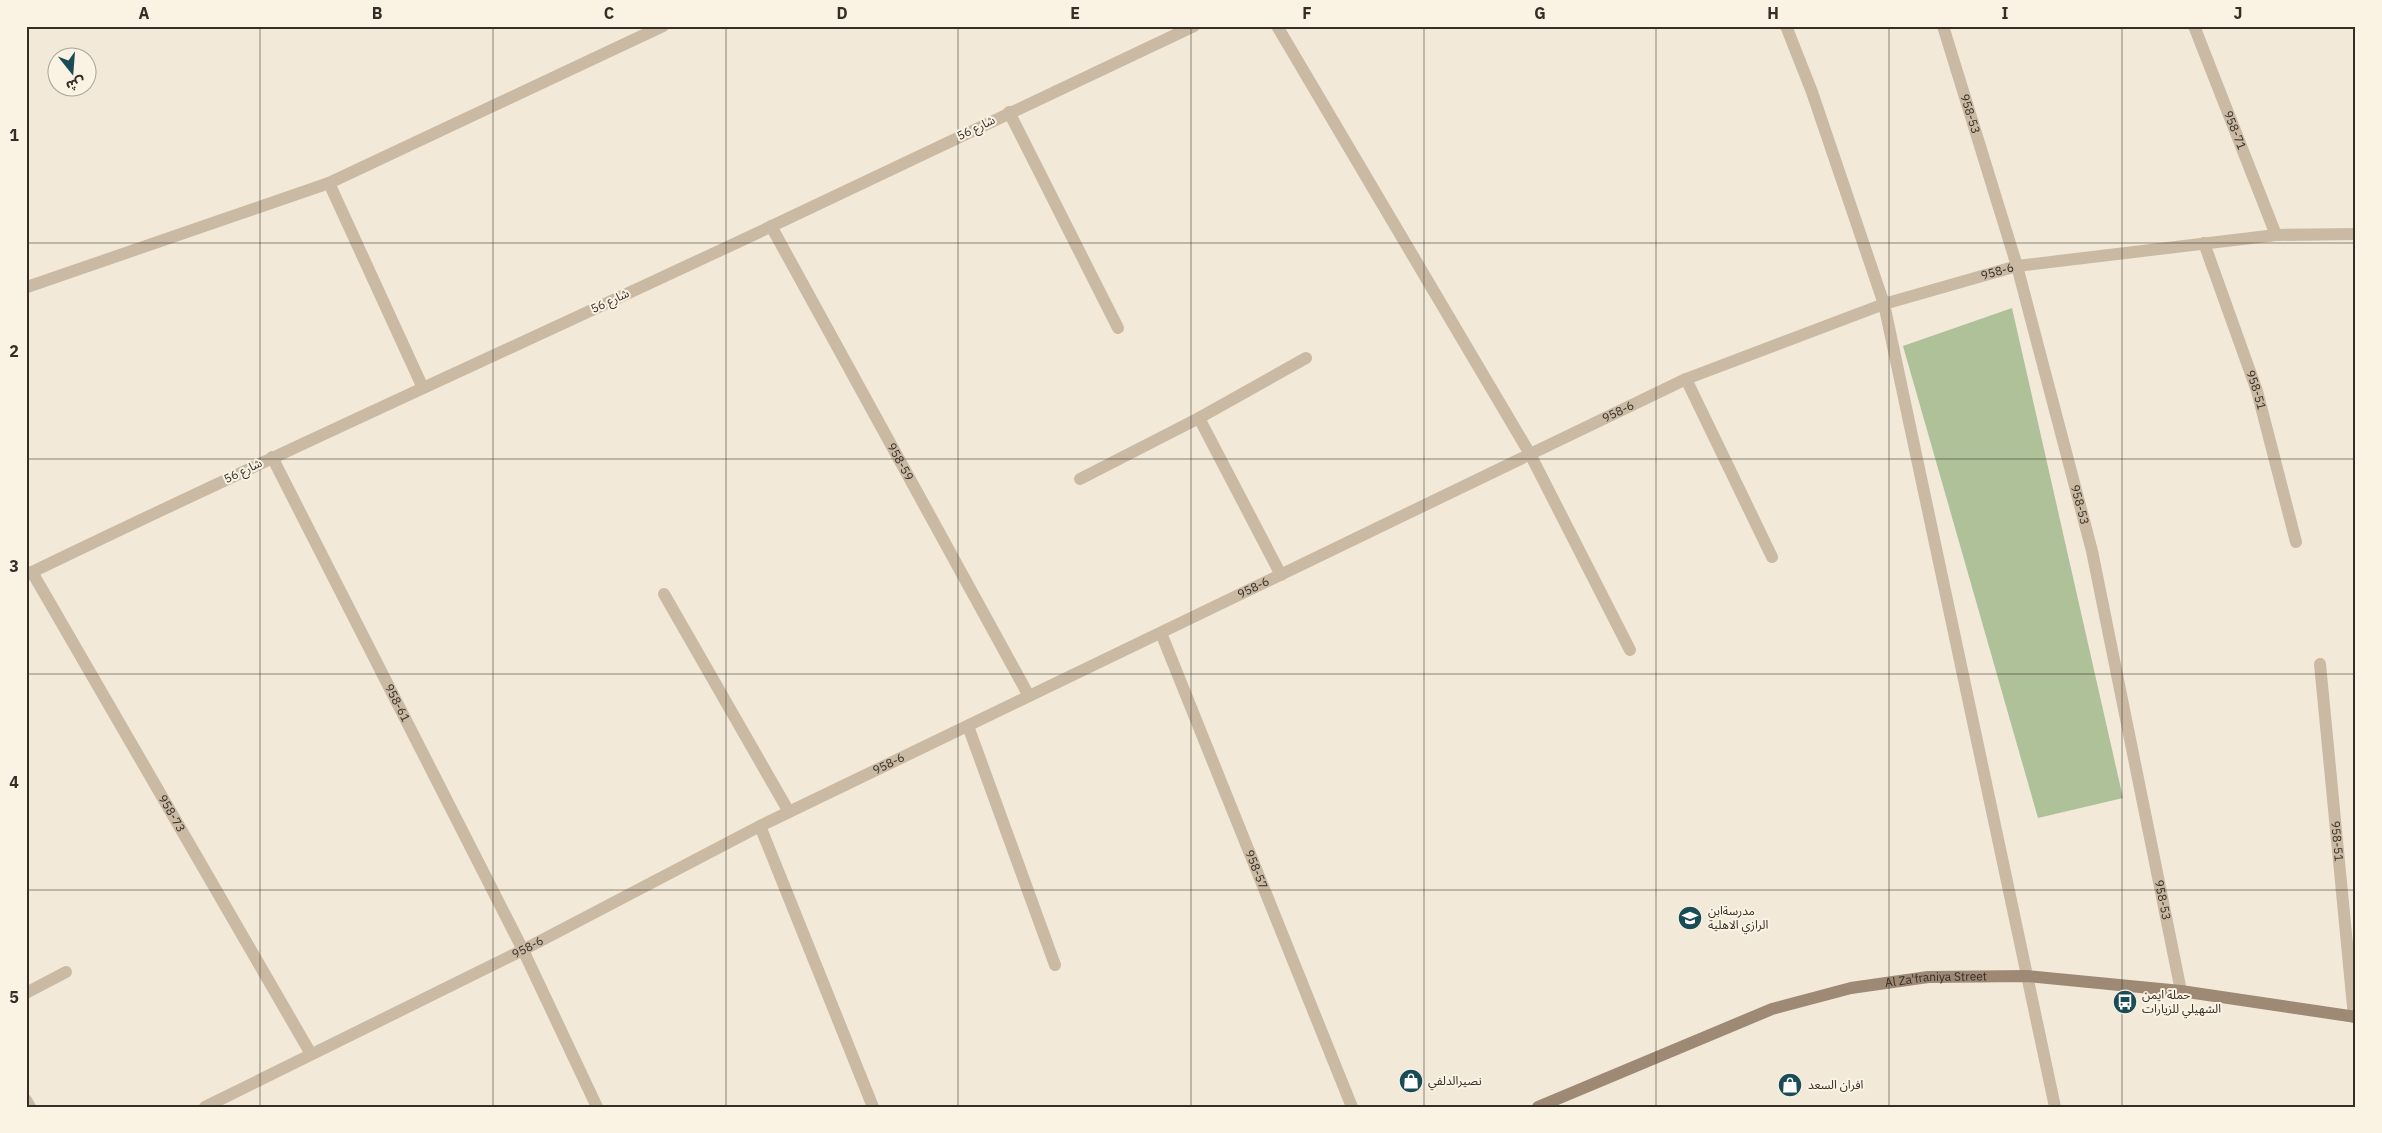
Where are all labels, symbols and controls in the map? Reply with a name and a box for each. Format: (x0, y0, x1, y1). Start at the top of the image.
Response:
text: A (139, 3, 150, 23)
text: B (372, 3, 383, 23)
text: C (604, 3, 614, 23)
text: D (836, 3, 848, 23)
text: E (1070, 3, 1080, 23)
text: F (1302, 3, 1312, 23)
text: G (1534, 3, 1546, 23)
text: H (1767, 3, 1779, 23)
text: I (2002, 3, 2009, 23)
text: J (2234, 3, 2242, 23)
north arrow (48, 48, 98, 98)
text: ش (64, 73, 88, 96)
street label: 958-53 (1957, 92, 1984, 135)
street label: 958-71 (2221, 108, 2250, 152)
street label: شارع 56 (954, 112, 998, 145)
text: 1 (9, 125, 19, 145)
street label: 958-6 (1979, 259, 2015, 283)
street label: شارع 56 (588, 285, 632, 318)
text: 2 (9, 341, 19, 361)
street label: 958-51 (2243, 368, 2270, 411)
street label: 958-6 (1600, 397, 1636, 425)
street label: 958-59 (884, 440, 917, 483)
street label: شارع 56 (221, 455, 265, 488)
street label: 958-53 (2068, 483, 2093, 526)
text: 3 (9, 556, 19, 576)
street label: 958-6 (1235, 573, 1272, 601)
street label: 958-61 (382, 681, 414, 724)
street label: 958-6 (870, 749, 907, 777)
text: 4 (9, 772, 19, 792)
street label: 958-73 (155, 792, 189, 835)
street label: 958-51 (2328, 820, 2347, 862)
street label: 958-57 (1242, 848, 1271, 891)
street label: 958-53 (2152, 878, 2174, 921)
place label: مدرسةابن الرازي الاهلية (1708, 903, 1768, 935)
school or university icon: مدرسةابن الرازي الاهلية (1677, 905, 1703, 931)
street label: 958-6 (509, 933, 546, 961)
street label: Al Za'franiya Street (1884, 968, 1987, 990)
text: 5 (9, 987, 19, 1007)
place label: حملة ايمن الشهيلي للزيارات (2142, 987, 2221, 1019)
bus stop icon: حملة ايمن الشهيلي للزيارات (2112, 989, 2138, 1015)
shop icon: نصيرالدلفي (1398, 1068, 1424, 1094)
shop icon: افران السعد (1777, 1072, 1803, 1098)
place label: نصيرالدلفي (1428, 1073, 1482, 1091)
place label: افران السعد (1808, 1077, 1864, 1092)

